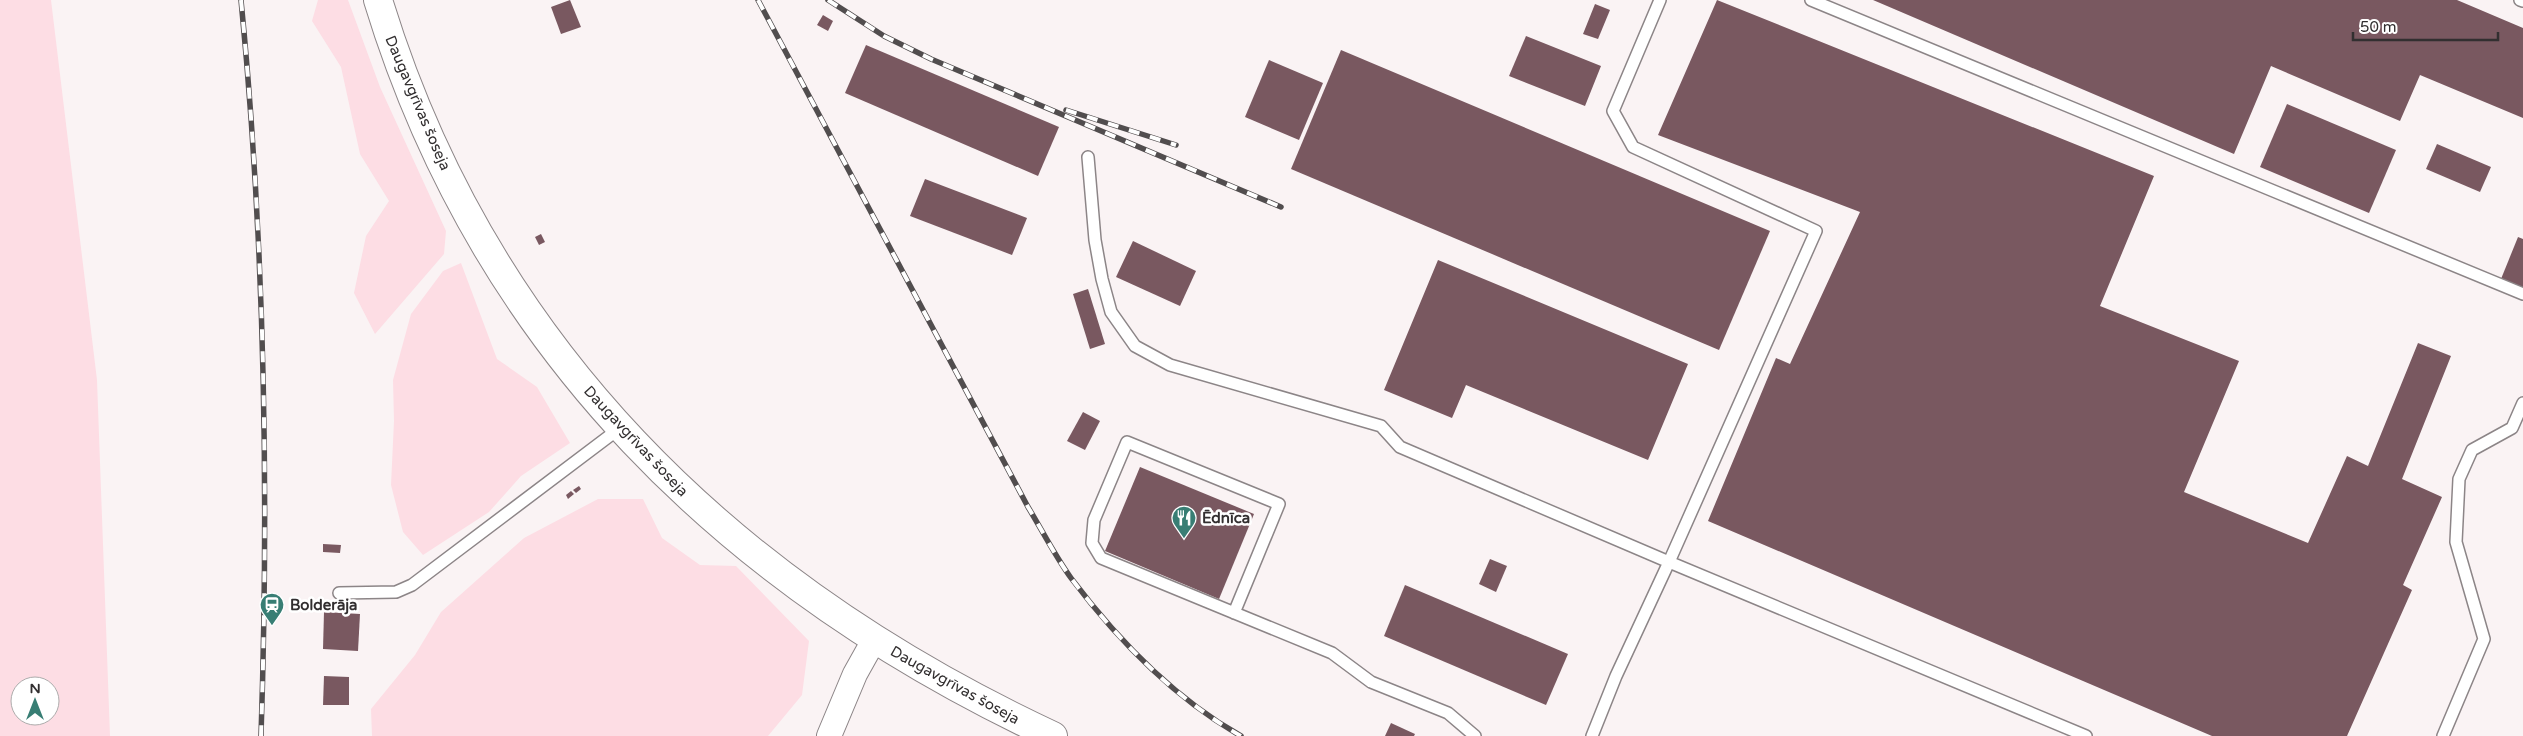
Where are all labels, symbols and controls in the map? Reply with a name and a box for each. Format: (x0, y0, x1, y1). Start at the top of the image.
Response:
scale bar (2353, 10, 2498, 42)
text: 50 m (2360, 18, 2397, 36)
street label: Daugavgrīvas šoseja (381, 33, 455, 173)
street label: Daugavgrīvas šoseja (580, 382, 692, 500)
restaurant icon: Ēdnīca (1171, 505, 1197, 539)
place label: Ēdnīca (1202, 509, 1250, 527)
station icon: Bolderāja (259, 592, 285, 626)
place label: Bolderāja (290, 596, 358, 615)
street label: Daugavgrīvas šoseja (887, 642, 1023, 728)
north arrow (10, 676, 60, 726)
text: N (29, 680, 41, 697)

